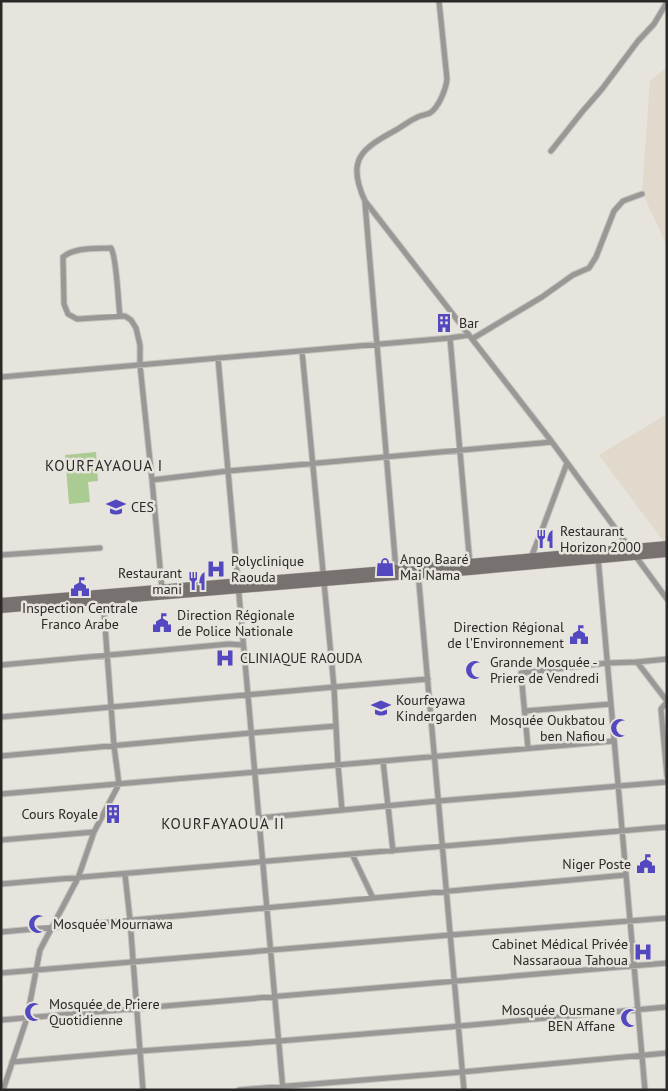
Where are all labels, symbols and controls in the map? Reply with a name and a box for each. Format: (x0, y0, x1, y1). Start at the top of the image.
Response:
building icon: Bar (433, 312, 455, 334)
place label: Bar (459, 314, 479, 332)
district label: KOURFAYAOUA I (45, 456, 163, 475)
school or university icon: CES (105, 496, 127, 518)
place label: CES (131, 498, 154, 516)
place label: Restaurant Horizon 2000 (560, 522, 641, 556)
restaurant icon: Restaurant Horizon 2000 (534, 528, 556, 550)
place label: Ango Baaré Mai Nama (400, 550, 469, 584)
place label: Polyclinique Raouda (231, 552, 304, 586)
shop icon: Ango Baaré Mai Nama (374, 556, 396, 578)
hospital icon: Polyclinique Raouda (205, 558, 227, 580)
place label: Restaurant mani (118, 564, 182, 598)
restaurant icon: Restaurant mani (186, 570, 208, 592)
public building icon: Inspection Centrale Franco Arabe (69, 576, 91, 598)
place label: Inspection Centrale Franco Arabe (22, 599, 138, 633)
place label: Direction Régionale de Police Nationale (177, 606, 295, 640)
public building icon: Direction Régionale de Police Nationale (151, 612, 173, 634)
place label: Direction Régional de l'Environnement (447, 618, 564, 652)
public building icon: Direction Régional de l'Environnement (568, 624, 590, 646)
hospital icon: CLINIAQUE RAOUDA (214, 647, 236, 669)
place label: CLINIAQUE RAOUDA (240, 649, 363, 667)
place label: Grande Mosquée - Priere de Vendredi (490, 653, 599, 687)
mosque icon: Grande Mosquée - Priere de Vendredi (464, 659, 486, 681)
place label: Kourfeyawa Kindergarden (396, 691, 477, 725)
school or university icon: Kourfeyawa Kindergarden (370, 697, 392, 719)
place label: Mosquée Oukbatou ben Nafiou (490, 711, 605, 745)
mosque icon: Mosquée Oukbatou ben Nafiou (609, 717, 631, 739)
building icon: Cours Royale (102, 803, 124, 825)
place label: Cours Royale (21, 805, 98, 823)
district label: KOURFAYAOUA II (161, 814, 285, 833)
public building icon: Niger Poste (635, 853, 657, 875)
place label: Niger Poste (562, 855, 631, 873)
mosque icon: Mosquée Mournawa (27, 913, 49, 935)
place label: Mosquée Mournawa (53, 915, 173, 933)
place label: Cabinet Médical Privée Nassaraoua Tahoua (492, 935, 628, 969)
hospital icon: Cabinet Médical Privée Nassaraoua Tahoua (632, 941, 654, 963)
place label: Mosquée de Priere Quotidienne (49, 995, 160, 1029)
mosque icon: Mosquée de Priere Quotidienne (23, 1001, 45, 1023)
place label: Mosquée Ousmane BEN Affane (502, 1001, 615, 1035)
mosque icon: Mosquée Ousmane BEN Affane (619, 1007, 641, 1029)

